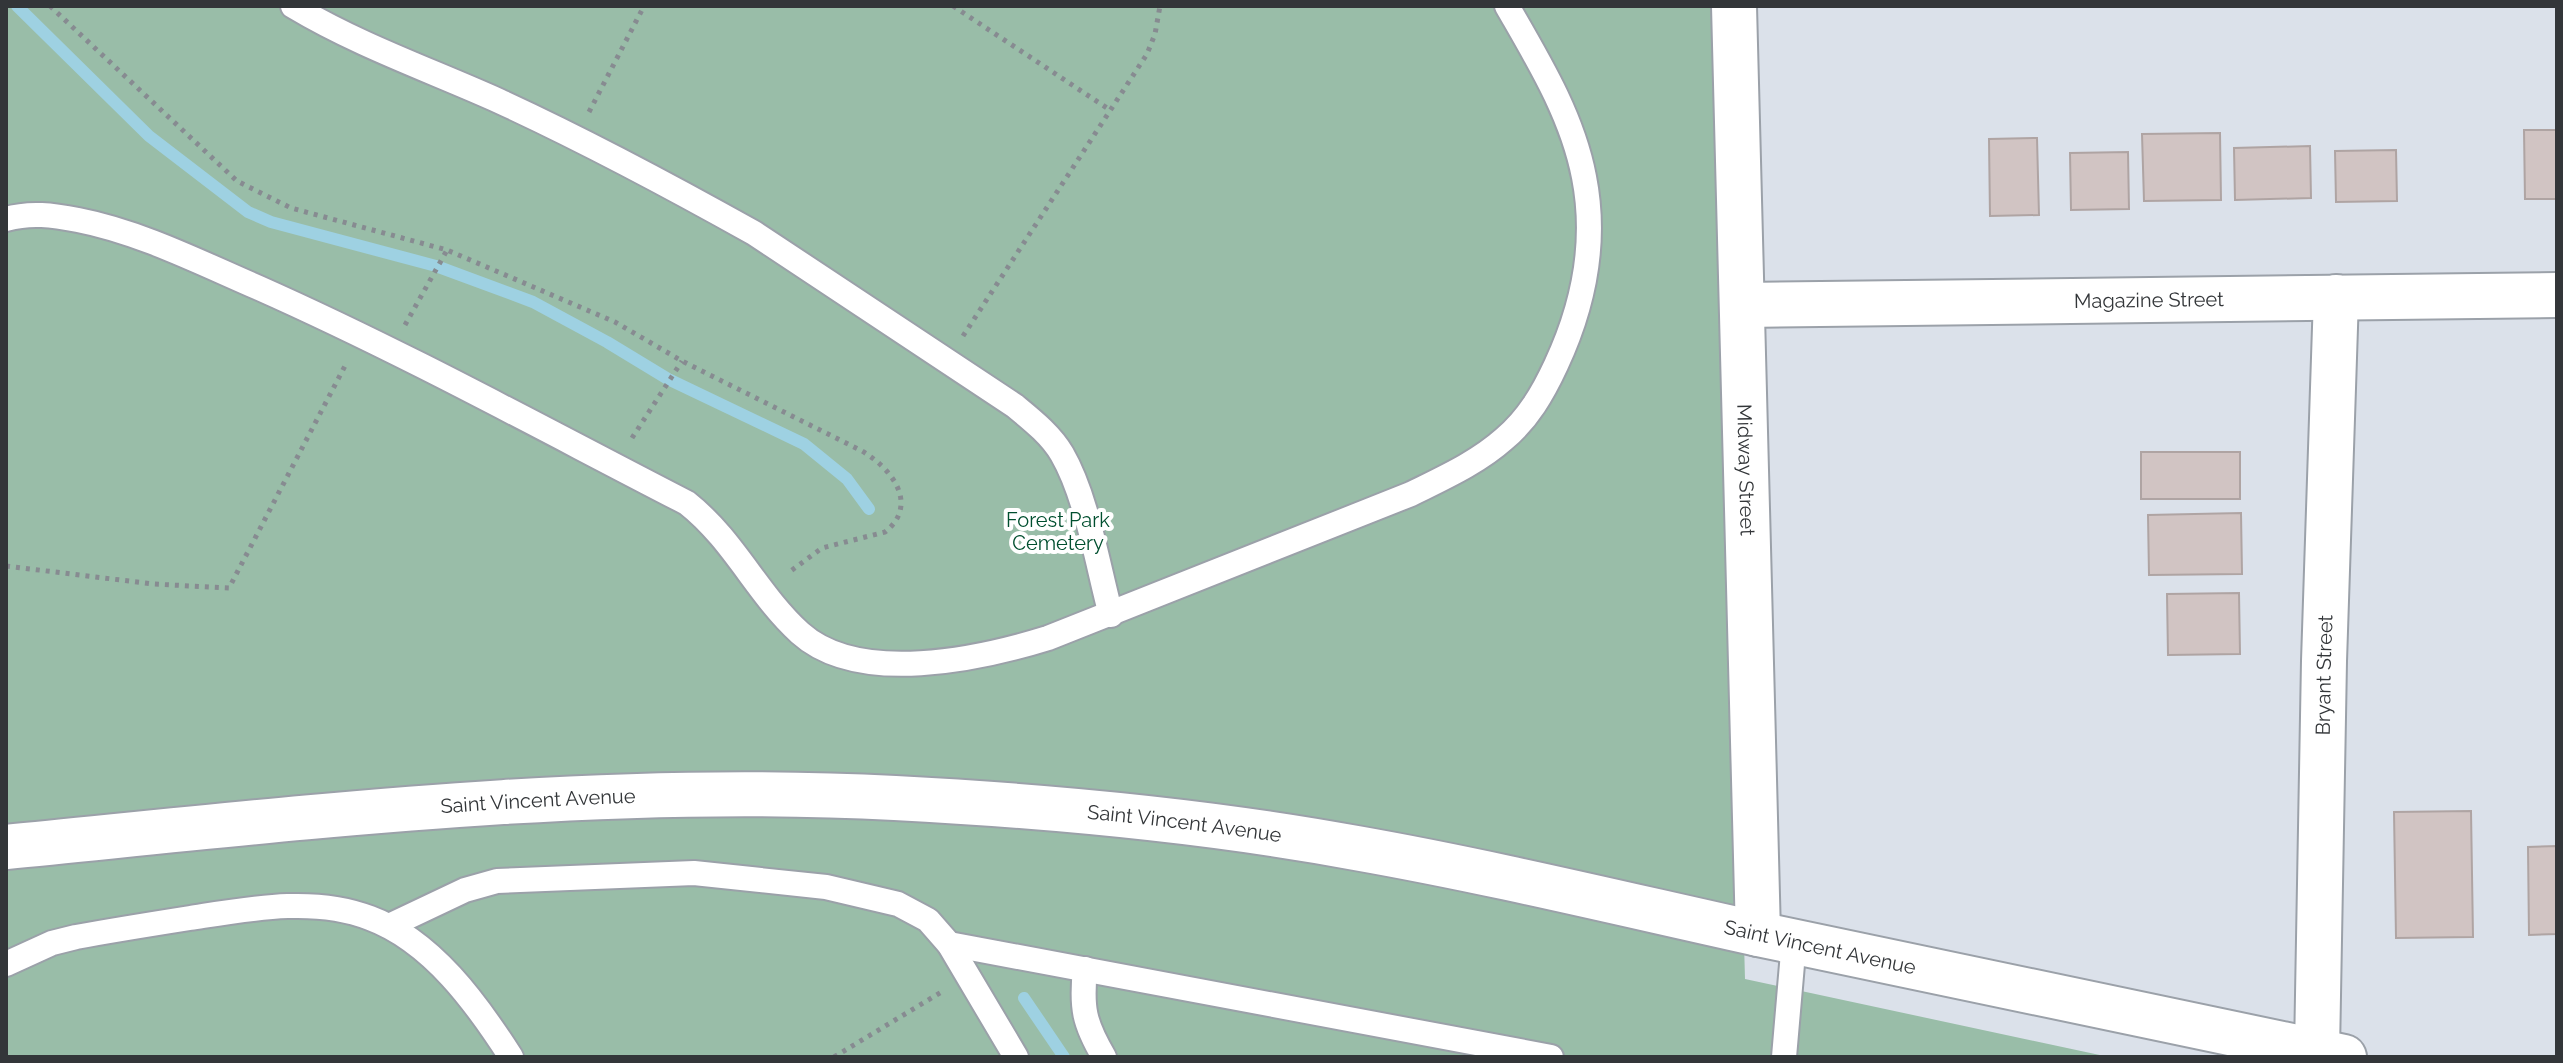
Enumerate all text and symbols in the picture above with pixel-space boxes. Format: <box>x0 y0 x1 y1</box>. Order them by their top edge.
street label: Magazine Street <box>2074 287 2224 313</box>
street label: Midway Street <box>1732 404 1760 536</box>
park label: Forest Park Cemetery <box>1006 508 1110 555</box>
street label: Bryant Street <box>2311 614 2338 736</box>
street label: Saint Vincent Avenue <box>440 784 636 818</box>
street label: Saint Vincent Avenue <box>1086 800 1283 847</box>
street label: Saint Vincent Avenue <box>1722 915 1918 979</box>

